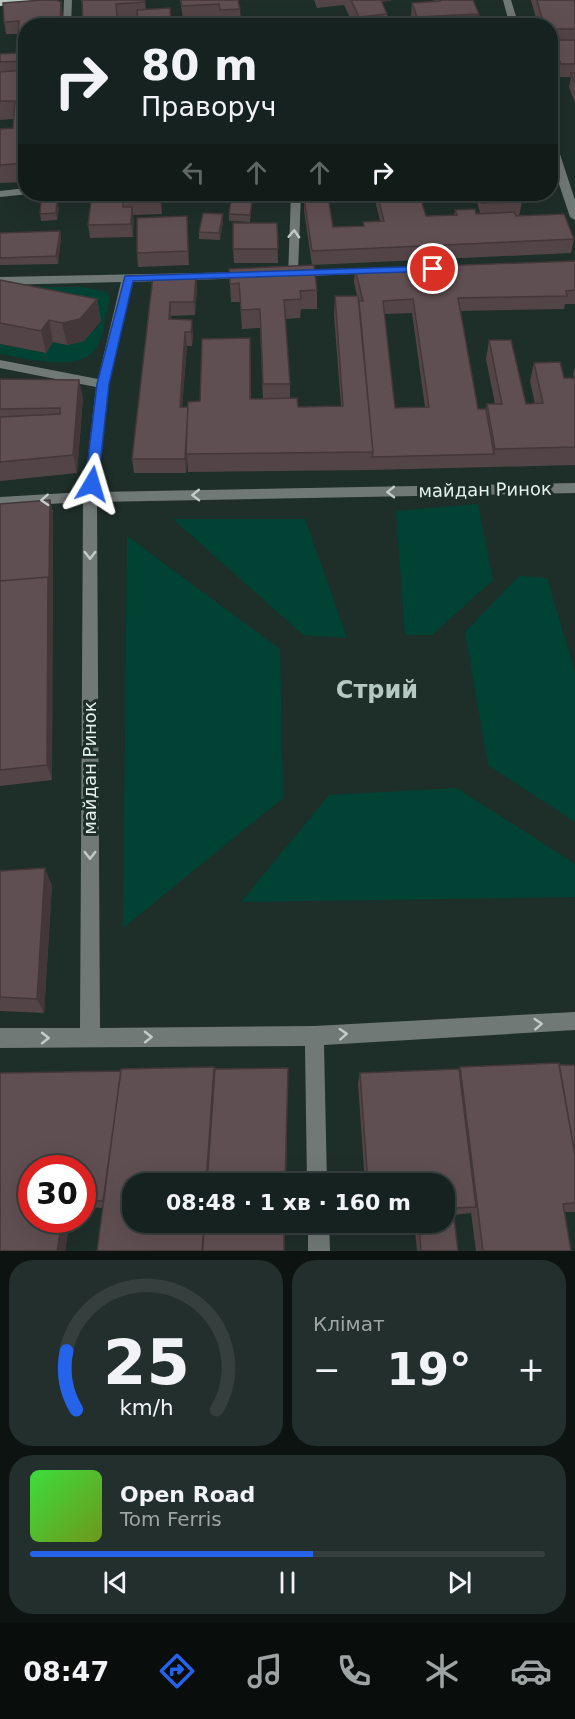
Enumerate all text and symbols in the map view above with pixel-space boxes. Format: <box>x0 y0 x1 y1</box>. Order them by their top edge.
text: 80 m <box>141 41 258 90</box>
icon: right <box>42 42 120 120</box>
text: Праворуч <box>141 91 277 122</box>
icon: left <box>177 156 210 189</box>
icon: ahead <box>240 156 273 189</box>
icon: ahead <box>303 156 336 189</box>
icon: right <box>366 156 399 189</box>
one-way arrow <box>287 230 300 239</box>
pin <box>407 243 458 294</box>
icon: arrive <box>416 252 449 285</box>
position arrow <box>60 452 124 516</box>
street label: майдан Ринок <box>418 478 552 501</box>
one-way arrow <box>386 486 395 498</box>
one-way arrow <box>191 489 200 501</box>
one-way arrow <box>40 493 49 506</box>
one-way arrow <box>84 551 96 560</box>
district label: Стрий <box>336 676 418 704</box>
street label: майдан Ринок <box>79 701 100 835</box>
one-way arrow <box>84 851 96 860</box>
one-way arrow <box>533 1017 542 1030</box>
one-way arrow <box>339 1028 348 1041</box>
one-way arrow <box>144 1031 153 1043</box>
one-way arrow <box>40 1032 49 1044</box>
speed limit sign: 30 <box>18 1155 96 1233</box>
text: 08:48 · 1 хв · 160 m <box>166 1190 411 1215</box>
text: Клімат <box>313 1312 385 1336</box>
text: 25 <box>103 1326 189 1399</box>
text: 19° <box>386 1343 472 1396</box>
text: − <box>313 1350 341 1389</box>
text: + <box>517 1350 545 1389</box>
text: km/h <box>119 1395 173 1420</box>
text: Open Road <box>120 1482 255 1507</box>
text: Tom Ferris <box>120 1507 222 1531</box>
icon: previous <box>99 1566 132 1599</box>
icon: pause <box>271 1566 304 1599</box>
icon: next <box>443 1566 476 1599</box>
icon: directions <box>156 1650 198 1692</box>
icon: music <box>244 1650 286 1692</box>
icon: phone <box>333 1650 375 1692</box>
icon: climate <box>421 1650 463 1692</box>
icon: car <box>510 1650 552 1692</box>
text: 08:47 <box>23 1656 109 1687</box>

